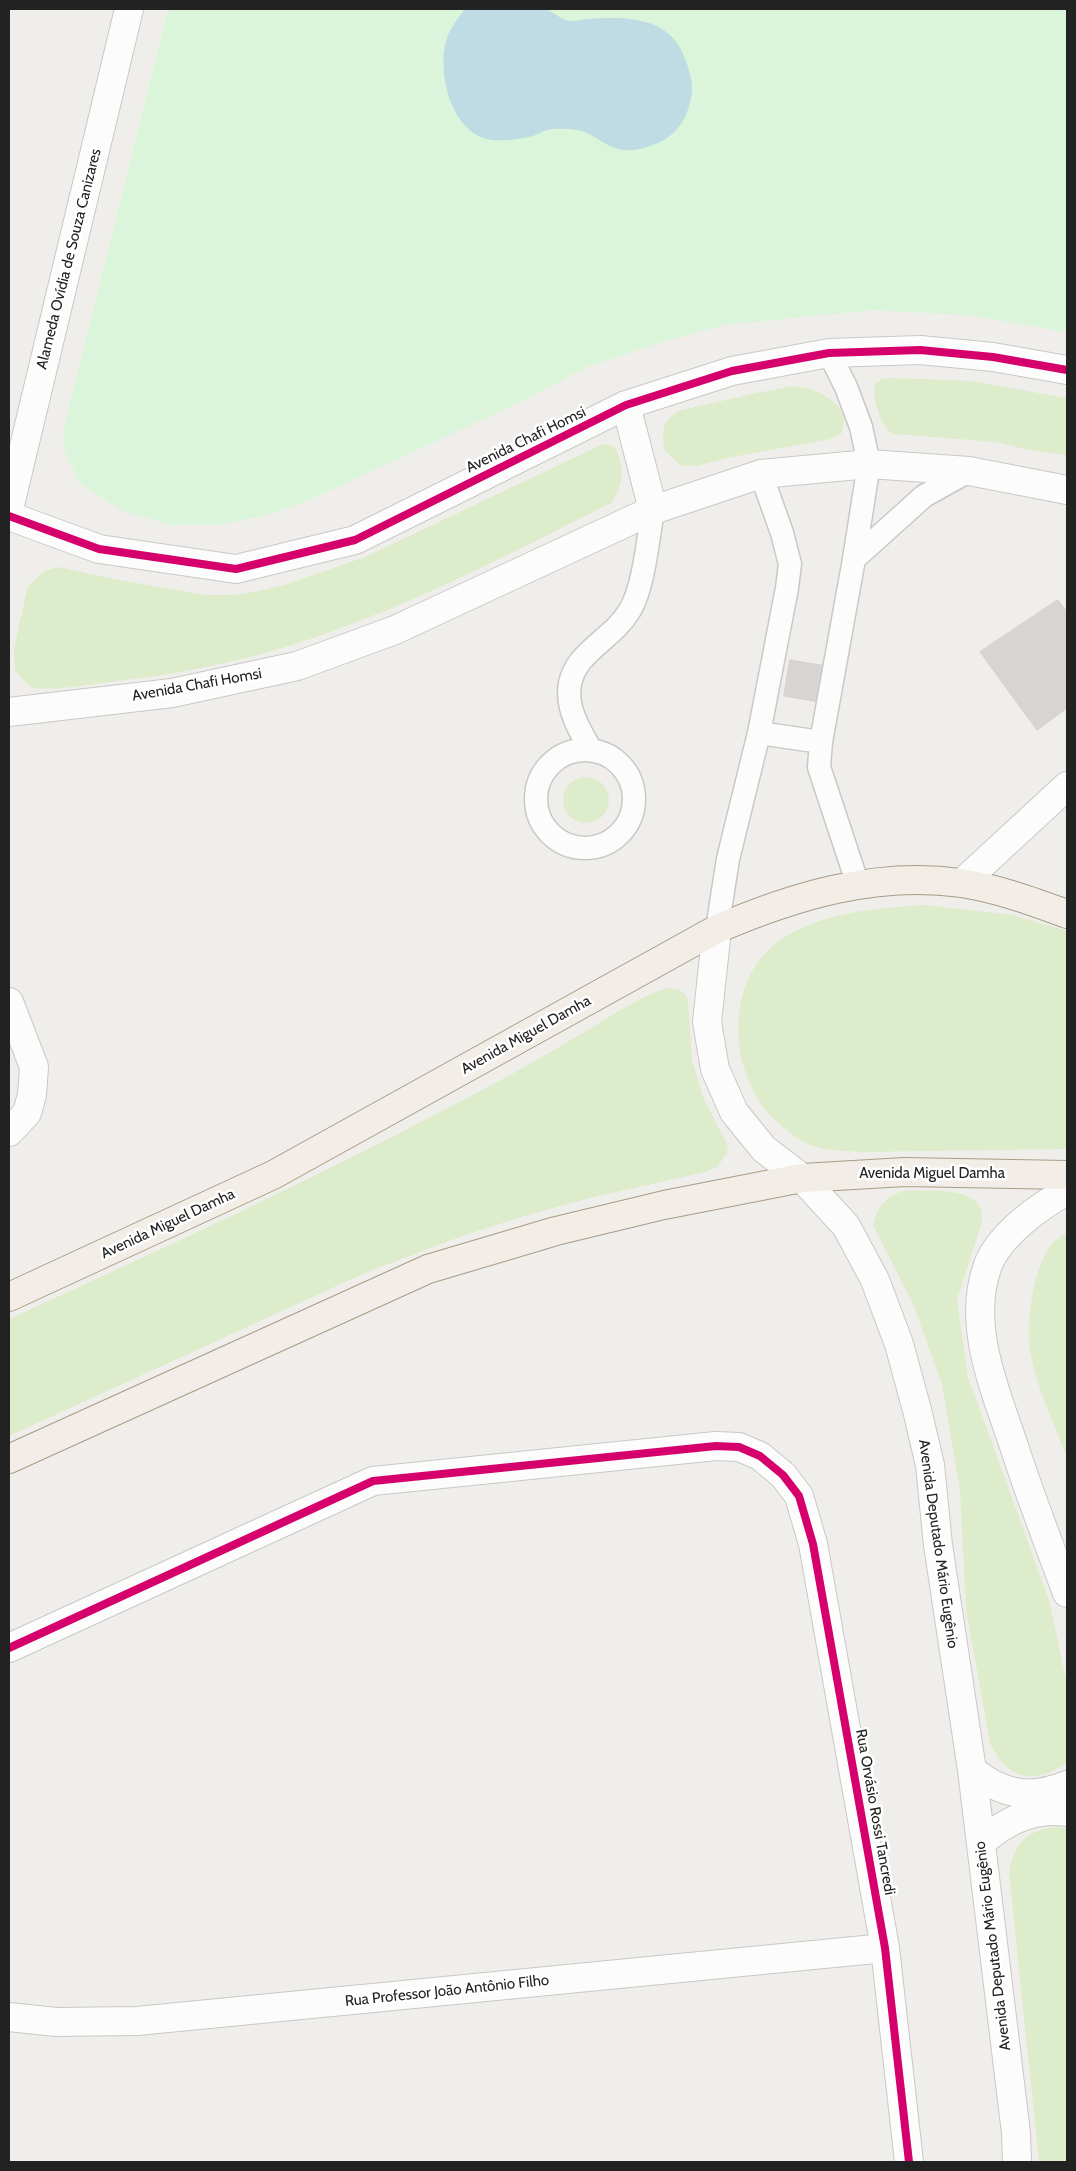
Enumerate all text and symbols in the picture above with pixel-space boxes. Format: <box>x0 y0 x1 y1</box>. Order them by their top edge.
street label: Alameda Ovídia de Souza Canizares <box>33 147 105 371</box>
street label: Avenida Chafi Homsi <box>463 403 589 477</box>
street label: Avenida Chafi Homsi <box>131 665 263 705</box>
street label: Avenida Miguel Damha <box>458 992 594 1078</box>
street label: Avenida Miguel Damha <box>859 1165 1005 1183</box>
street label: Avenida Miguel Damha <box>98 1185 238 1263</box>
street label: Avenida Deputado Mário Eugênio <box>914 1438 962 1650</box>
street label: Rua Orvásio Rossi Tancredi <box>852 1728 898 1896</box>
street label: Avenida Deputado Mário Eugênio <box>971 1840 1015 2052</box>
street label: Rua Professor João Antônio Filho <box>344 1971 550 2011</box>

